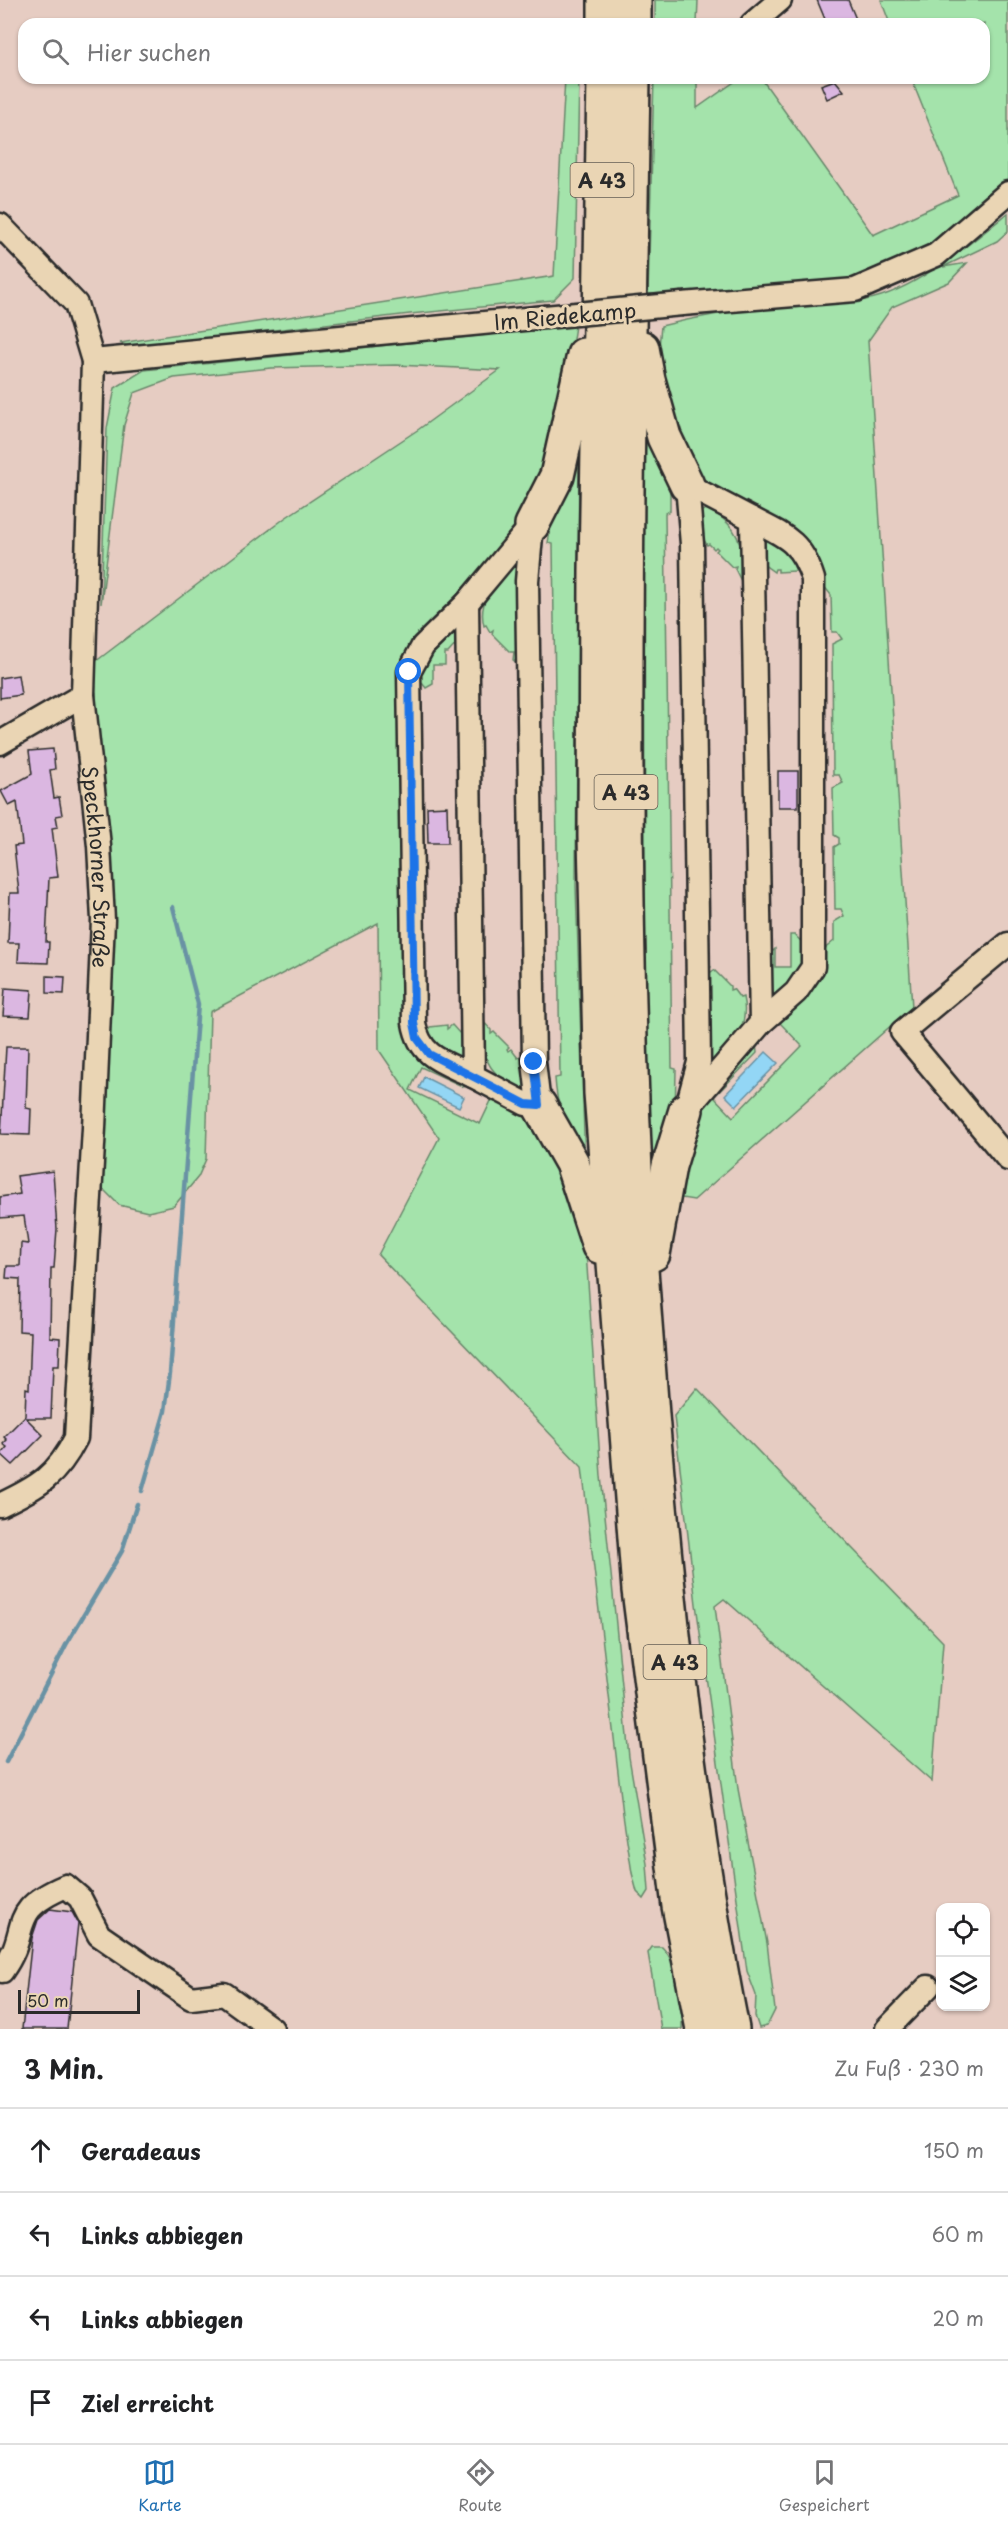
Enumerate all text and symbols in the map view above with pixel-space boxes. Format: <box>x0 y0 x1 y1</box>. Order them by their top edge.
search box <box>18 18 990 84</box>
icon: search <box>39 35 72 68</box>
text: Hier suchen <box>87 35 211 68</box>
road number: A 43 <box>570 163 634 197</box>
street label: Im Riedekamp <box>493 293 637 337</box>
route start <box>395 658 421 684</box>
street label: Speckhorner Straße <box>75 764 119 969</box>
road number: A 43 <box>594 775 658 809</box>
route end <box>520 1048 546 1074</box>
road number: A 43 <box>644 1645 706 1679</box>
map controls <box>936 1903 990 2011</box>
button: locate <box>936 1903 990 1957</box>
button: layers <box>936 1957 990 2011</box>
scale bar <box>18 1987 140 2014</box>
text: 50 m <box>27 1988 68 2012</box>
text: 3 Min. <box>24 2049 104 2088</box>
text: Zu Fuß · 230 m <box>834 2053 984 2083</box>
icon: ahead <box>24 2134 57 2167</box>
text: Geradeaus <box>81 2134 201 2167</box>
text: 150 m <box>924 2135 984 2165</box>
icon: left <box>24 2218 57 2251</box>
text: Links abbiegen <box>81 2218 243 2251</box>
text: 60 m <box>932 2219 984 2249</box>
icon: left <box>24 2302 57 2335</box>
text: Links abbiegen <box>81 2302 243 2335</box>
text: 20 m <box>932 2303 984 2333</box>
icon: arrive <box>24 2386 57 2419</box>
text: Ziel erreicht <box>81 2386 214 2419</box>
tab: Karte <box>138 2456 182 2516</box>
tab: Route <box>458 2456 502 2516</box>
tab: Gespeichert <box>779 2456 870 2516</box>

